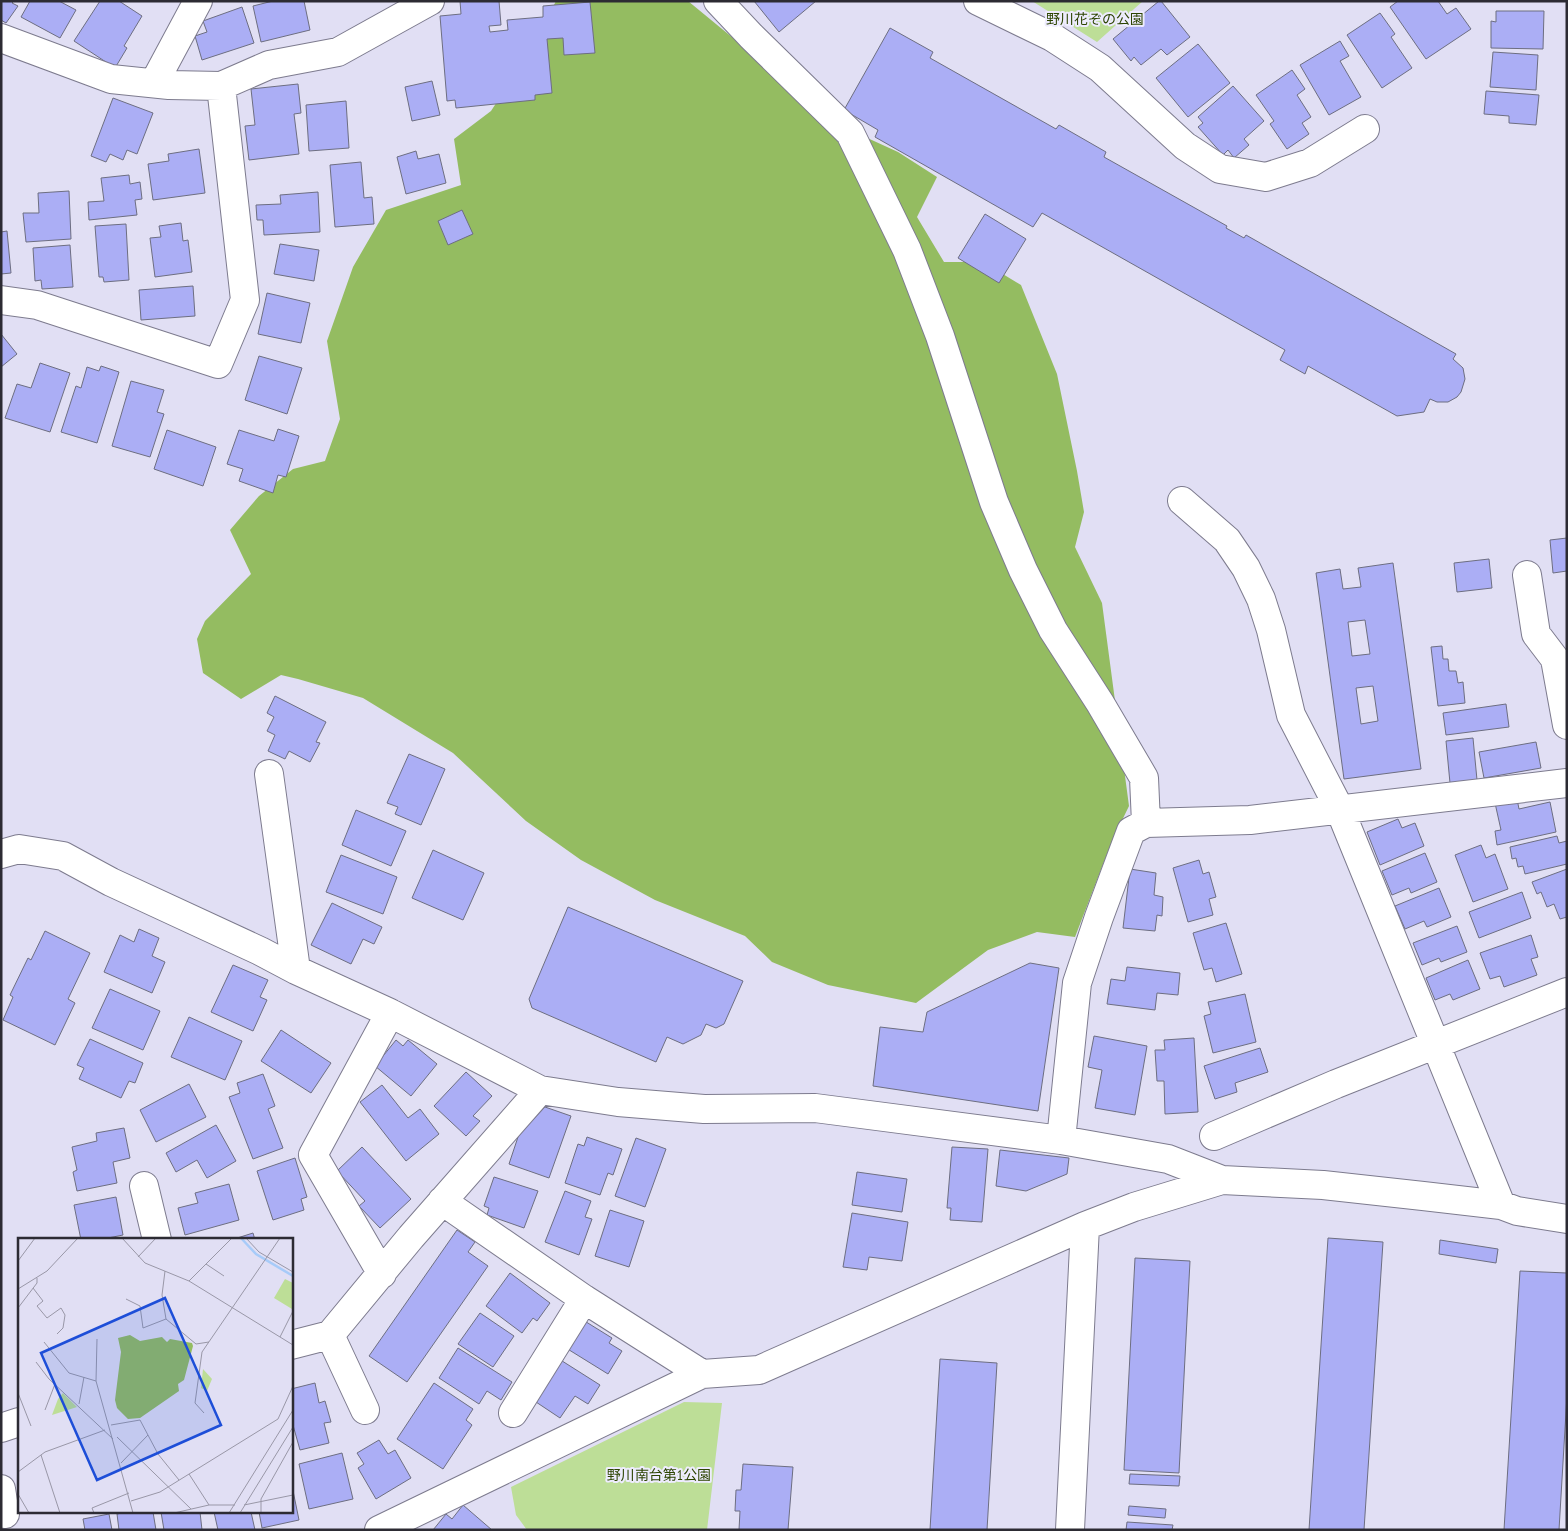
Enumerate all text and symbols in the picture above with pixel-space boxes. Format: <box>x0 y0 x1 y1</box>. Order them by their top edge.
park label: 野川花ぞの公園 <box>1046 10 1144 28</box>
inset map <box>18 1238 292 1514</box>
park label: 野川南台第1公園 <box>607 1466 711 1484</box>

